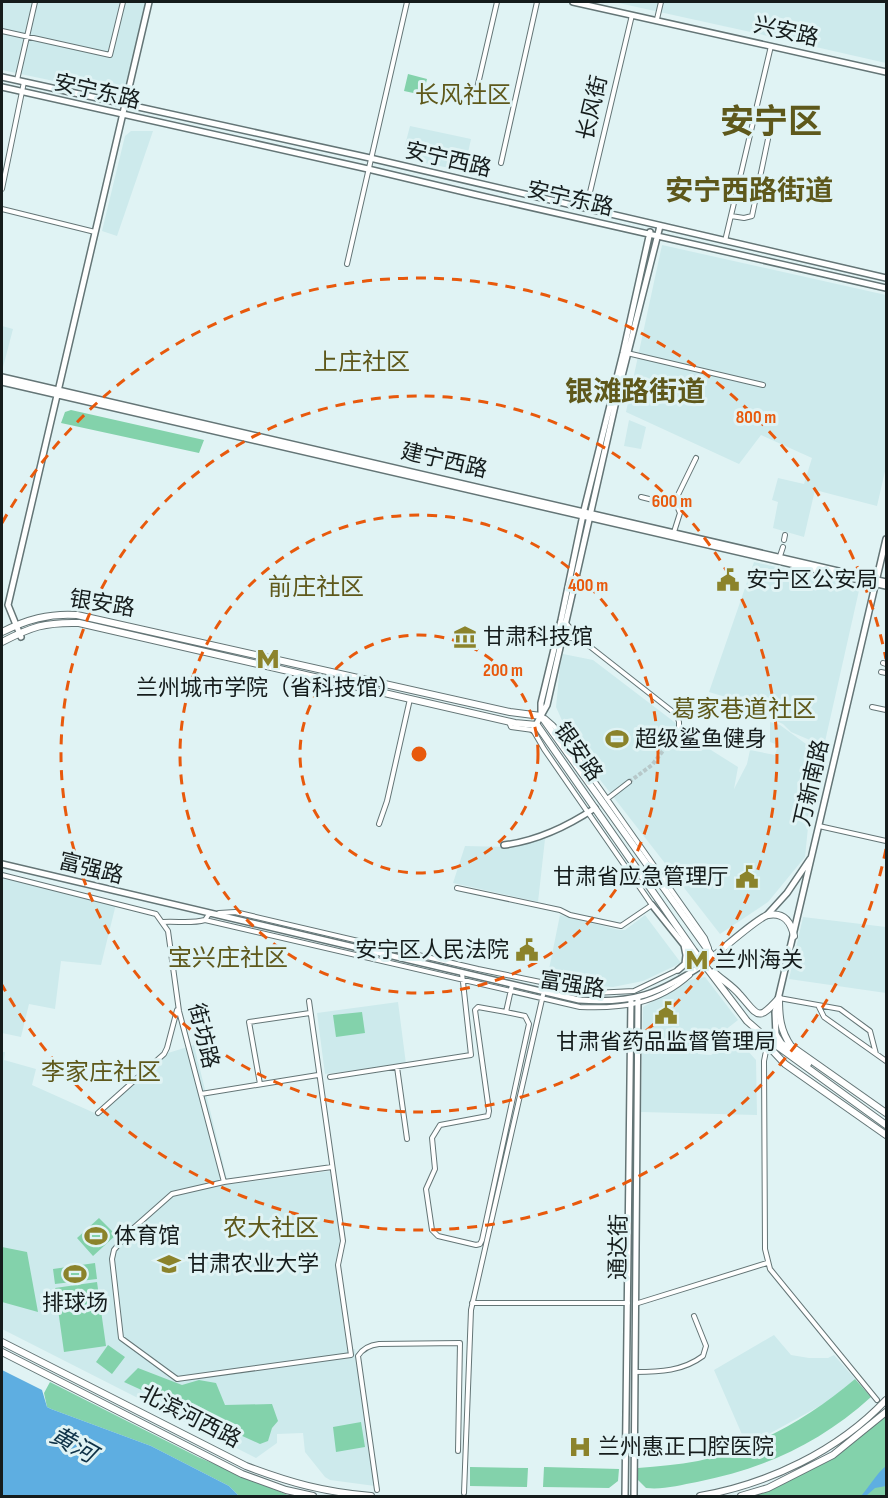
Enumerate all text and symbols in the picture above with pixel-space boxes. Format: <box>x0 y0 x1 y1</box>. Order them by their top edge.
street label: 兴安路 <box>751 11 821 53</box>
street label: 安宁东路 <box>51 69 143 115</box>
street label: 长风街 <box>572 73 614 143</box>
district label: 长风社区 <box>415 81 511 110</box>
district label: 安宁区 <box>720 102 822 143</box>
street label: 安宁西路 <box>402 137 494 183</box>
district label: 安宁西路街道 <box>665 175 833 208</box>
street label: 安宁东路 <box>524 176 616 222</box>
district label: 上庄社区 <box>314 348 410 377</box>
district label: 银滩路街道 <box>565 376 705 409</box>
text: 800 m <box>736 407 776 428</box>
street label: 建宁西路 <box>398 438 490 484</box>
text: 600 m <box>652 491 692 512</box>
public building icon: 安宁区公安局 <box>715 567 741 593</box>
place label: 安宁区公安局 <box>746 567 878 594</box>
district label: 前庄社区 <box>268 573 364 602</box>
text: 400 m <box>568 575 608 596</box>
street label: 银安路 <box>67 586 137 622</box>
museum icon: 甘肃科技馆 <box>452 624 478 650</box>
place label: 甘肃科技馆 <box>483 624 593 651</box>
metro station icon: 兰州城市学院（省科技馆） <box>255 646 281 672</box>
text: 200 m <box>483 660 523 681</box>
place label: 兰州城市学院（省科技馆） <box>136 675 400 702</box>
district label: 葛家巷道社区 <box>672 695 816 724</box>
street label: 银安路 <box>548 717 608 787</box>
sports icon: 超级鲨鱼健身 <box>604 726 630 752</box>
place label: 超级鲨鱼健身 <box>635 726 767 753</box>
street label: 万新南路 <box>789 737 835 829</box>
centre of rings <box>409 744 429 764</box>
street label: 富强路 <box>56 848 126 890</box>
place label: 甘肃省应急管理厅 <box>553 864 729 891</box>
public building icon: 甘肃省应急管理厅 <box>734 864 760 890</box>
place label: 安宁区人民法院 <box>355 937 509 964</box>
public building icon: 安宁区人民法院 <box>514 937 540 963</box>
district label: 宝兴庄社区 <box>168 944 288 973</box>
metro station icon: 兰州海关 <box>684 947 710 973</box>
place label: 兰州海关 <box>715 947 803 974</box>
street label: 富强路 <box>537 967 607 1003</box>
public building icon: 甘肃省药品监督管理局 <box>653 1000 679 1026</box>
street label: 街坊路 <box>182 1001 224 1071</box>
place label: 甘肃省药品监督管理局 <box>556 1029 776 1056</box>
district label: 李家庄社区 <box>41 1058 161 1087</box>
district label: 农大社区 <box>223 1214 319 1243</box>
street label: 通达街 <box>605 1214 633 1280</box>
sports icon: 体育馆 <box>83 1223 109 1249</box>
place label: 体育馆 <box>114 1223 180 1250</box>
school or university icon: 甘肃农业大学 <box>156 1251 182 1277</box>
place label: 甘肃农业大学 <box>187 1251 319 1278</box>
sports icon: 排球场 <box>62 1261 88 1287</box>
place label: 排球场 <box>42 1290 108 1317</box>
street label: 北滨河西路 <box>135 1380 245 1454</box>
water label: 黄河 <box>45 1421 105 1471</box>
hospital icon: 兰州惠正口腔医院 <box>567 1434 593 1460</box>
place label: 兰州惠正口腔医院 <box>598 1434 774 1461</box>

